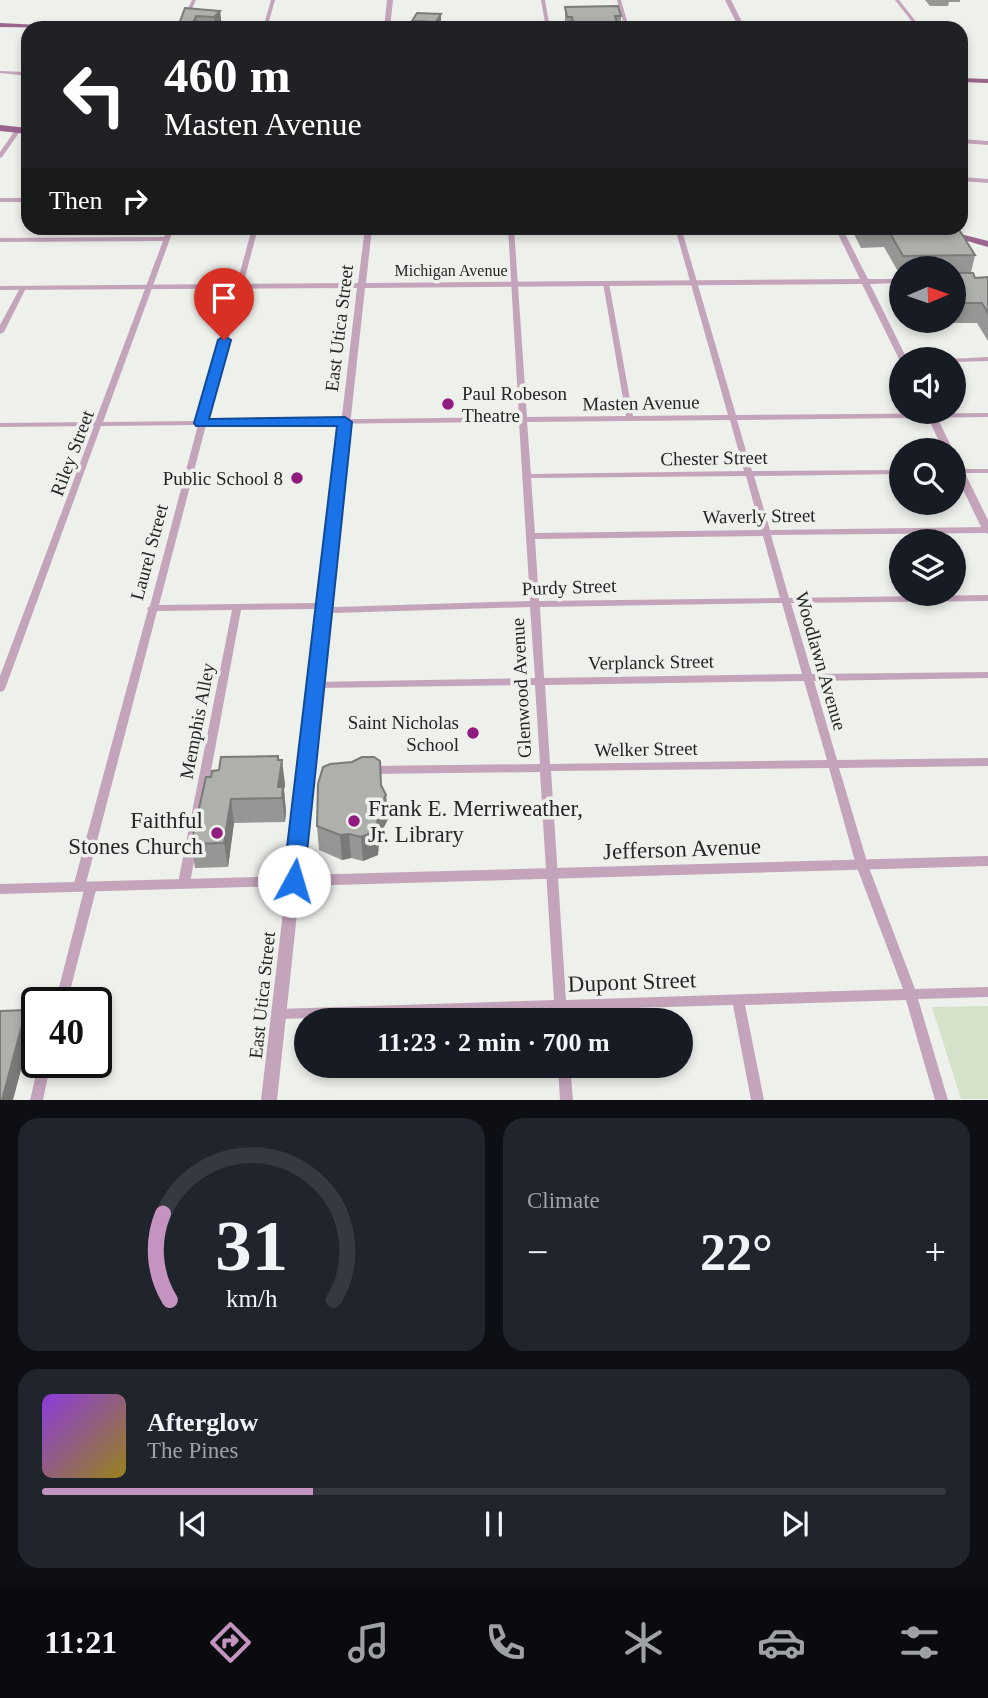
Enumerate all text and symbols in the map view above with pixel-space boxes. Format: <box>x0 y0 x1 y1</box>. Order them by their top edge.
text: 460 m <box>164 48 291 103</box>
icon: left <box>49 49 140 140</box>
text: Masten Avenue <box>164 106 362 142</box>
icon: right <box>116 182 154 220</box>
text: Then <box>49 186 102 215</box>
north arrow <box>889 256 966 332</box>
map controls <box>889 256 966 606</box>
street label: Michigan Avenue <box>394 262 508 280</box>
street label: East Utica Street <box>321 263 357 393</box>
pin <box>194 268 254 340</box>
icon: arrive <box>205 279 243 317</box>
button: sound <box>889 347 966 424</box>
place label: Paul Robeson Theatre <box>462 383 568 426</box>
street label: Masten Avenue <box>582 391 700 415</box>
marker: Paul Robeson Theatre <box>440 396 456 412</box>
street label: Riley Street <box>46 406 98 499</box>
button: search <box>889 438 966 515</box>
street label: Chester Street <box>660 447 768 469</box>
place label: Public School 8 <box>163 468 283 489</box>
marker: Public School 8 <box>289 470 305 486</box>
street label: Laurel Street <box>126 501 172 602</box>
street label: Waverly Street <box>702 505 816 527</box>
button: layers <box>889 529 966 606</box>
street label: Purdy Street <box>521 575 617 599</box>
street label: Woodlawn Avenue <box>791 589 851 733</box>
street label: Glenwood Avenue <box>507 617 535 759</box>
street label: Verplanck Street <box>588 650 715 674</box>
street label: Memphis Alley <box>175 661 219 781</box>
place label: Saint Nicholas School <box>348 712 459 755</box>
marker: Saint Nicholas School <box>465 725 481 741</box>
street label: Welker Street <box>594 738 699 760</box>
place label: Frank E. Merriweather, Jr. Library <box>368 796 583 847</box>
place label: Faithful Stones Church <box>68 808 203 859</box>
marker: Frank E. Merriweather, Jr. Library <box>346 813 362 829</box>
marker: Faithful Stones Church <box>209 825 225 841</box>
street label: Jefferson Avenue <box>603 834 761 864</box>
position arrow <box>257 844 331 918</box>
street label: East Utica Street <box>245 930 279 1060</box>
street label: Dupont Street <box>567 967 697 997</box>
speed limit sign: 40 <box>21 987 112 1078</box>
text: 11:23 · 2 min · 700 m <box>377 1028 610 1057</box>
text: Climate <box>527 1188 600 1213</box>
text: 31 <box>215 1206 288 1287</box>
text: 22° <box>700 1224 773 1281</box>
text: − <box>527 1231 548 1273</box>
text: + <box>925 1231 946 1273</box>
text: km/h <box>226 1285 278 1312</box>
text: Afterglow <box>147 1408 258 1437</box>
text: The Pines <box>147 1438 238 1463</box>
icon: previous <box>174 1505 212 1543</box>
icon: pause <box>475 1505 513 1543</box>
icon: next <box>776 1505 814 1543</box>
icon: directions <box>206 1618 255 1667</box>
icon: music <box>344 1618 393 1667</box>
icon: phone <box>481 1618 530 1667</box>
icon: climate <box>619 1618 668 1667</box>
icon: car <box>757 1618 806 1667</box>
icon: filters <box>895 1618 944 1667</box>
text: 11:21 <box>44 1624 117 1660</box>

